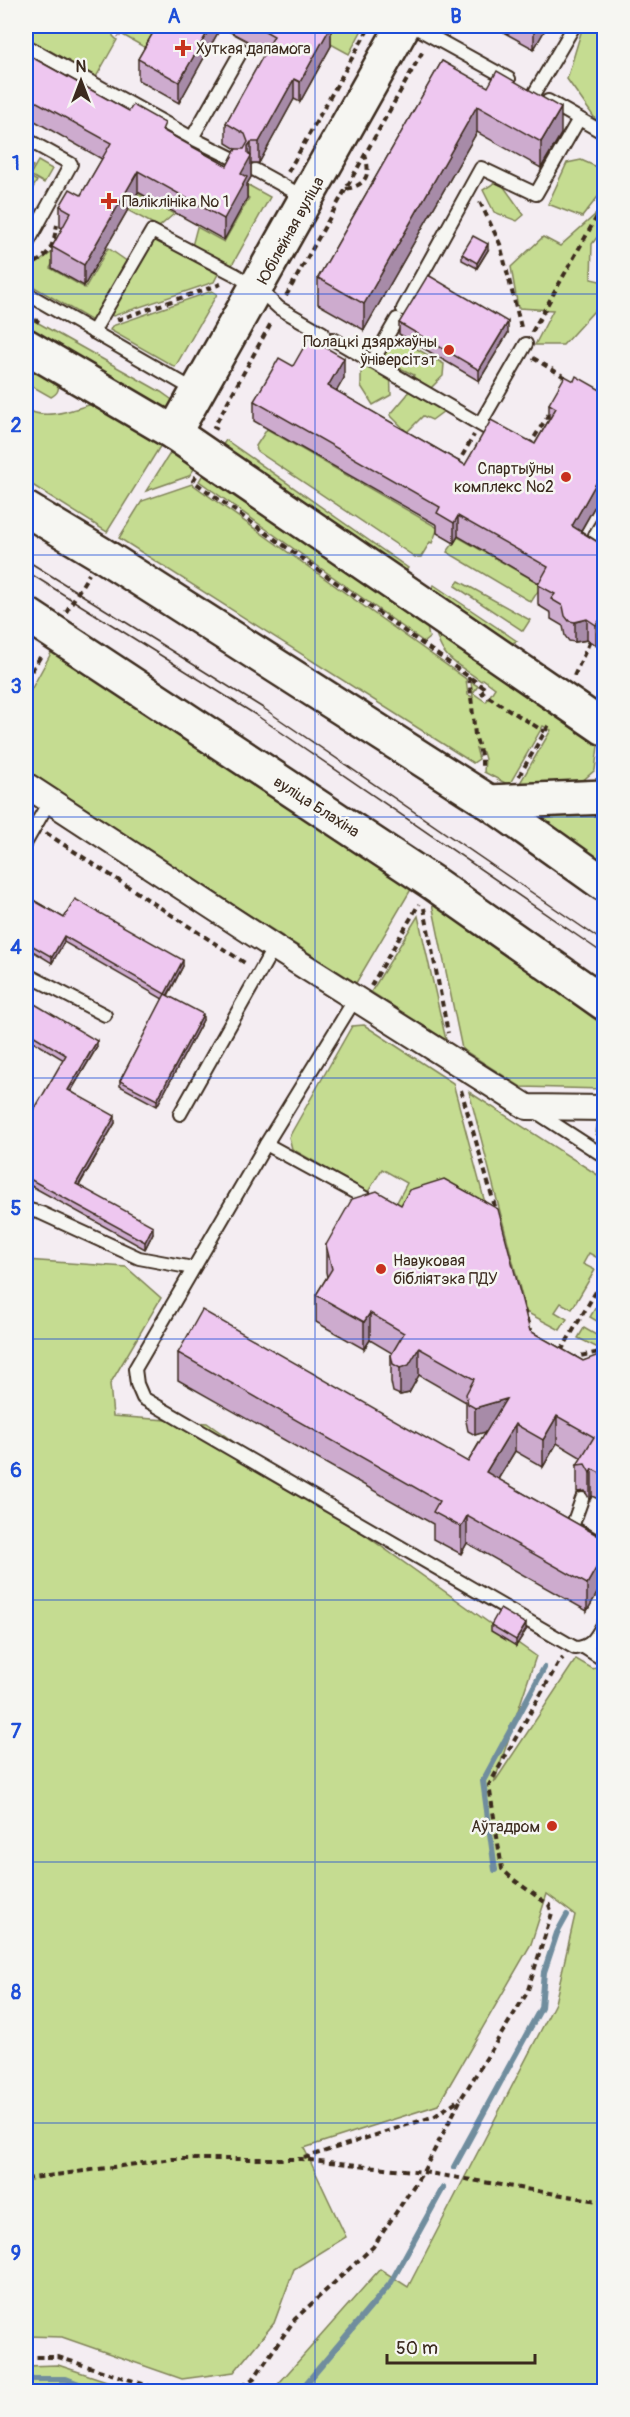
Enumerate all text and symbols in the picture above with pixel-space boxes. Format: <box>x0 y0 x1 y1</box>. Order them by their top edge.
text: A <box>168 4 181 29</box>
text: B <box>450 4 462 29</box>
marker: Хуткая дапамога <box>174 39 192 57</box>
place label: Хуткая дапамога <box>196 39 311 59</box>
north arrow <box>51 51 111 111</box>
text: N <box>76 57 87 77</box>
text: 1 <box>12 151 20 176</box>
street label: Юбілейная вуліца <box>253 173 329 288</box>
marker: Паліклініка № 1 <box>100 192 118 210</box>
place label: Паліклініка № 1 <box>122 192 229 212</box>
place label: Полацкі дзяржаўны ўніверсітэт <box>303 332 437 370</box>
marker: Полацкі дзяржаўны ўніверсітэт <box>442 343 456 357</box>
text: 2 <box>10 413 22 438</box>
place label: Спартыўны комплекс №2 <box>454 459 554 497</box>
marker: Спартыўны комплекс №2 <box>559 470 573 484</box>
text: 3 <box>10 674 22 699</box>
street label: вуліца Блахіна <box>270 772 363 842</box>
text: 4 <box>10 935 22 960</box>
text: 5 <box>11 1196 22 1221</box>
place label: Навуковая бібліятэка ПДУ <box>393 1251 498 1289</box>
marker: Навуковая бібліятэка ПДУ <box>374 1262 388 1276</box>
text: 6 <box>10 1458 22 1483</box>
text: 7 <box>11 1719 22 1744</box>
place label: Аўтадром <box>471 1817 540 1837</box>
marker: Аўтадром <box>545 1819 559 1833</box>
text: 8 <box>11 1980 21 2005</box>
text: 9 <box>11 2241 21 2266</box>
scale bar <box>387 2327 536 2365</box>
text: 50 m <box>396 2337 438 2360</box>

